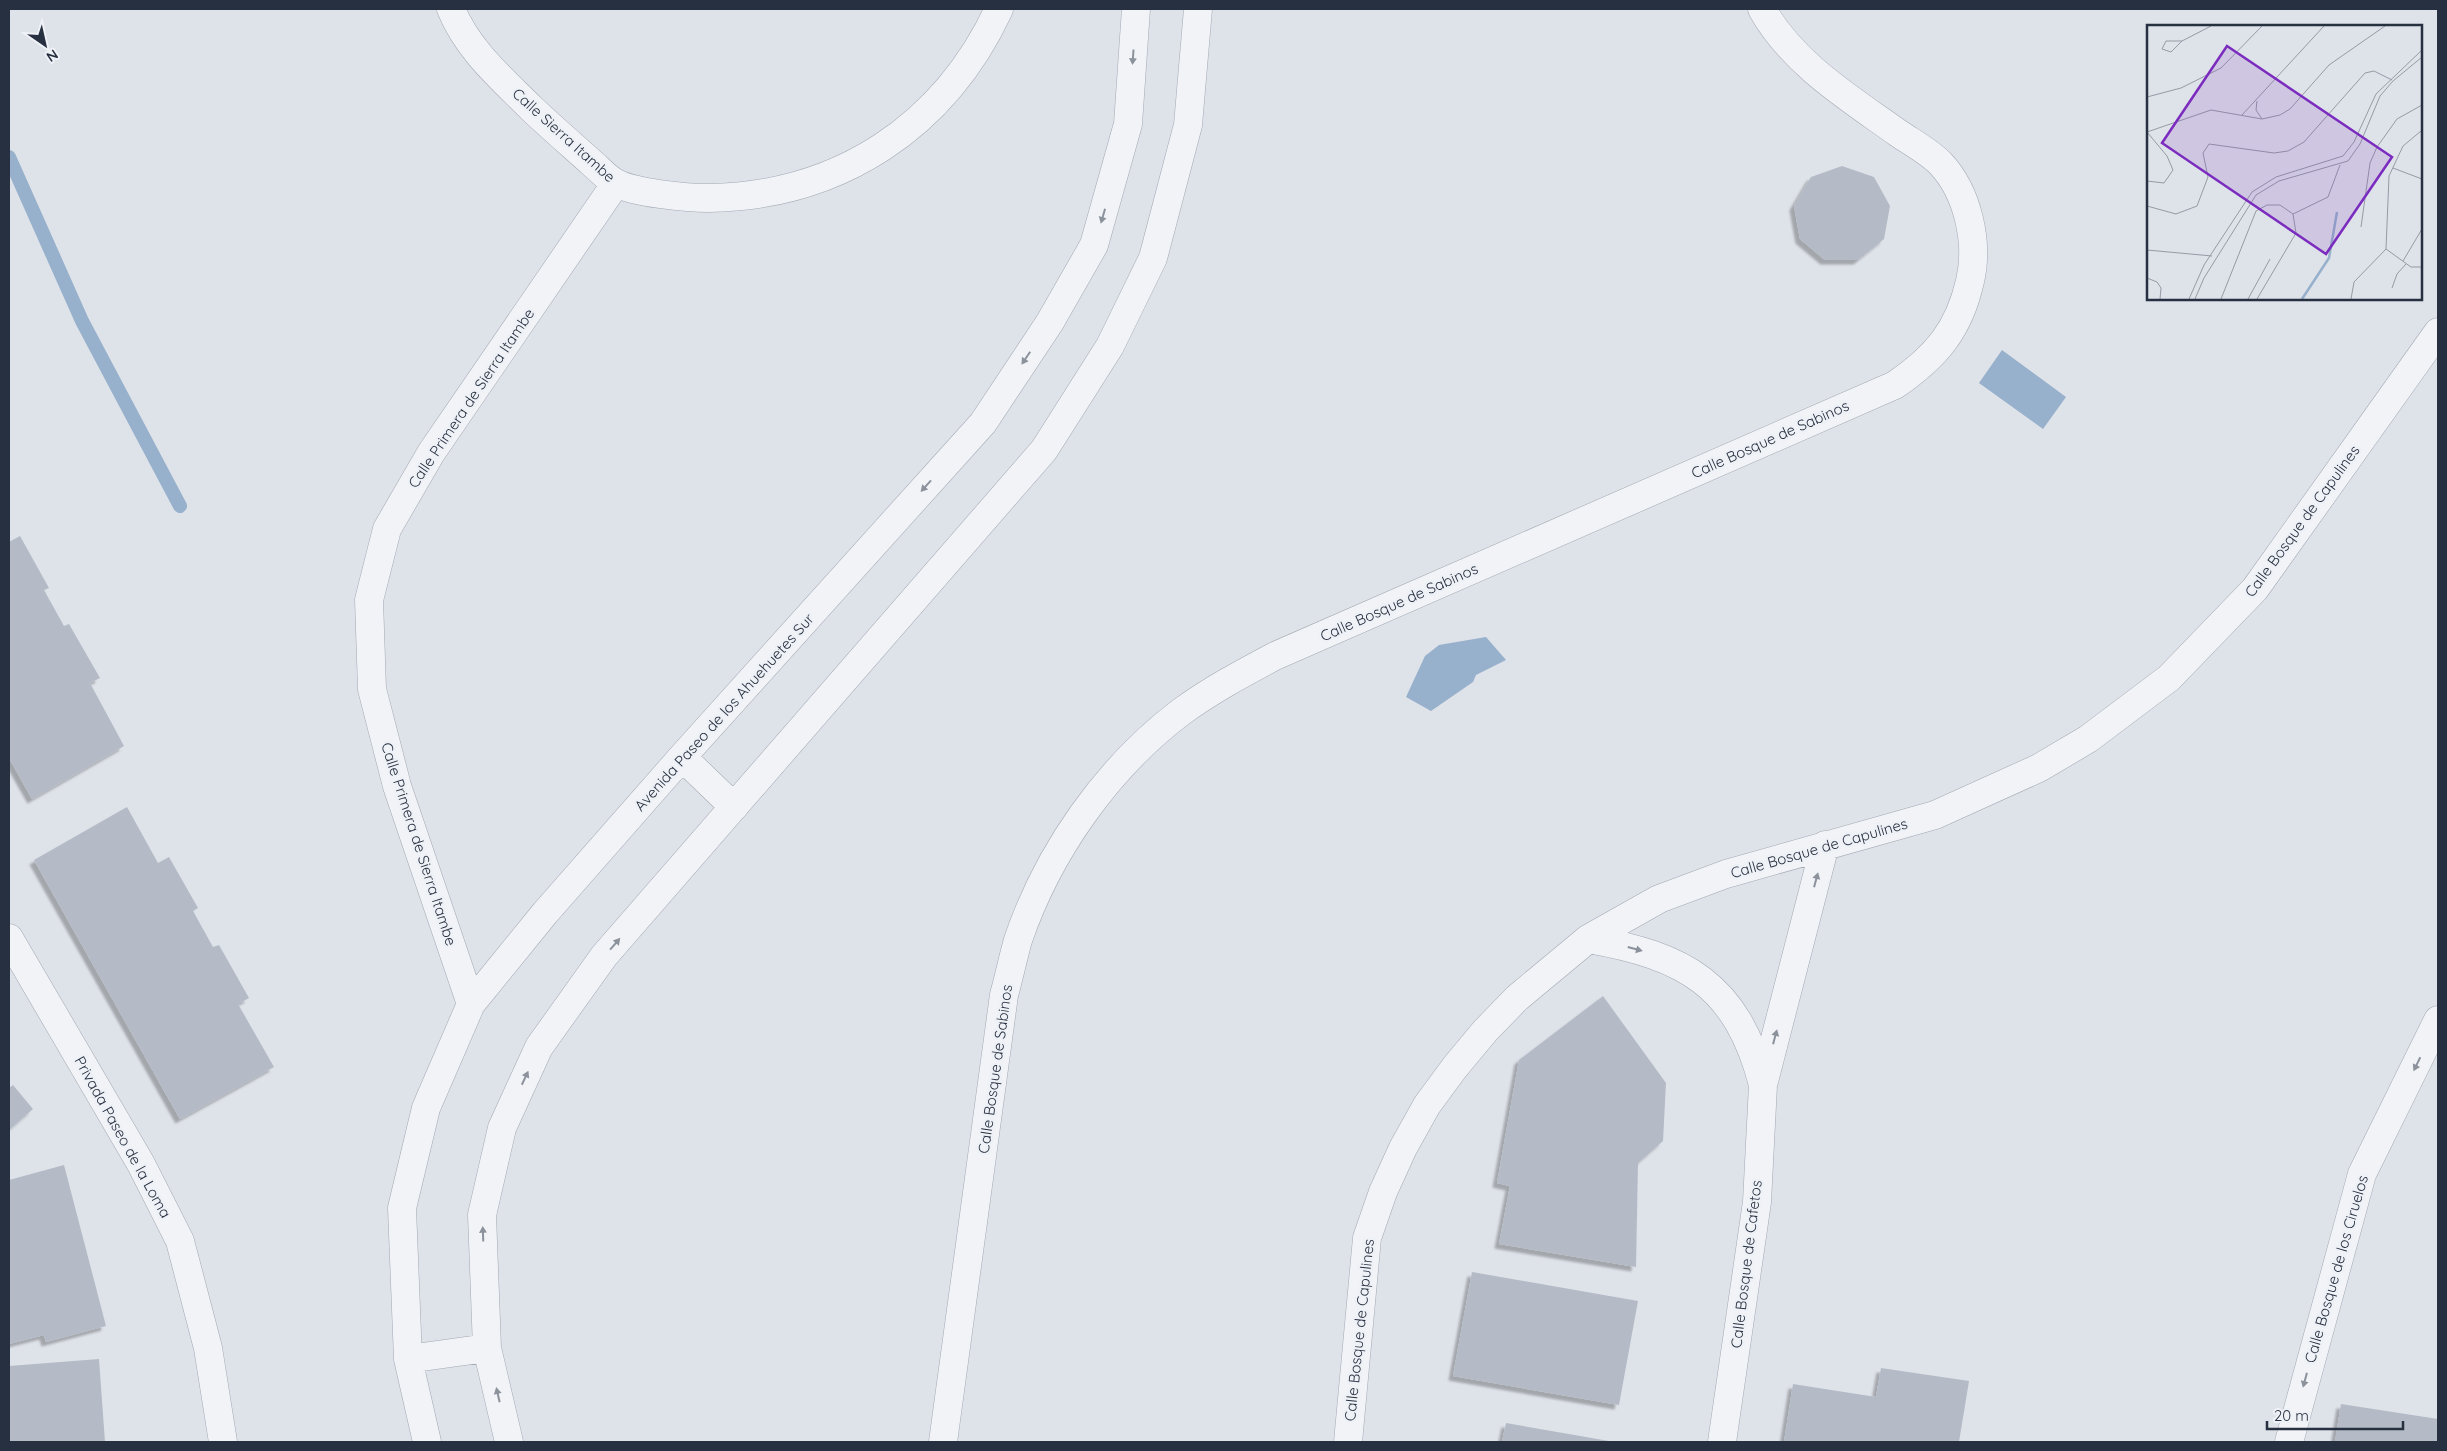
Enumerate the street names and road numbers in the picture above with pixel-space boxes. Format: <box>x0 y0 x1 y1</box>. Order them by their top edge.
street label: Calle Sierra Itambe <box>509 84 619 186</box>
street label: Calle Primera de Sierra Itambe <box>404 305 538 491</box>
street label: Calle Bosque de Sabinos <box>1688 396 1852 482</box>
street label: Calle Bosque de Capulines <box>2240 441 2364 601</box>
street label: Calle Bosque de Sabinos <box>1317 559 1481 645</box>
street label: Avenida Paseo de los Ahuehuetes Sur <box>630 609 818 815</box>
street label: Calle Primera de Sierra Itambe <box>377 740 461 948</box>
street label: Calle Bosque de Capulines <box>1728 814 1910 882</box>
street label: Calle Bosque de Sabinos <box>974 983 1016 1155</box>
street label: Privada Paseo de la Loma <box>71 1053 175 1221</box>
street label: Calle Bosque de los Ciruelos <box>2300 1173 2372 1365</box>
street label: Calle Bosque de Cafetos <box>1726 1179 1766 1349</box>
street label: Calle Bosque de Capulines <box>1340 1238 1378 1422</box>

